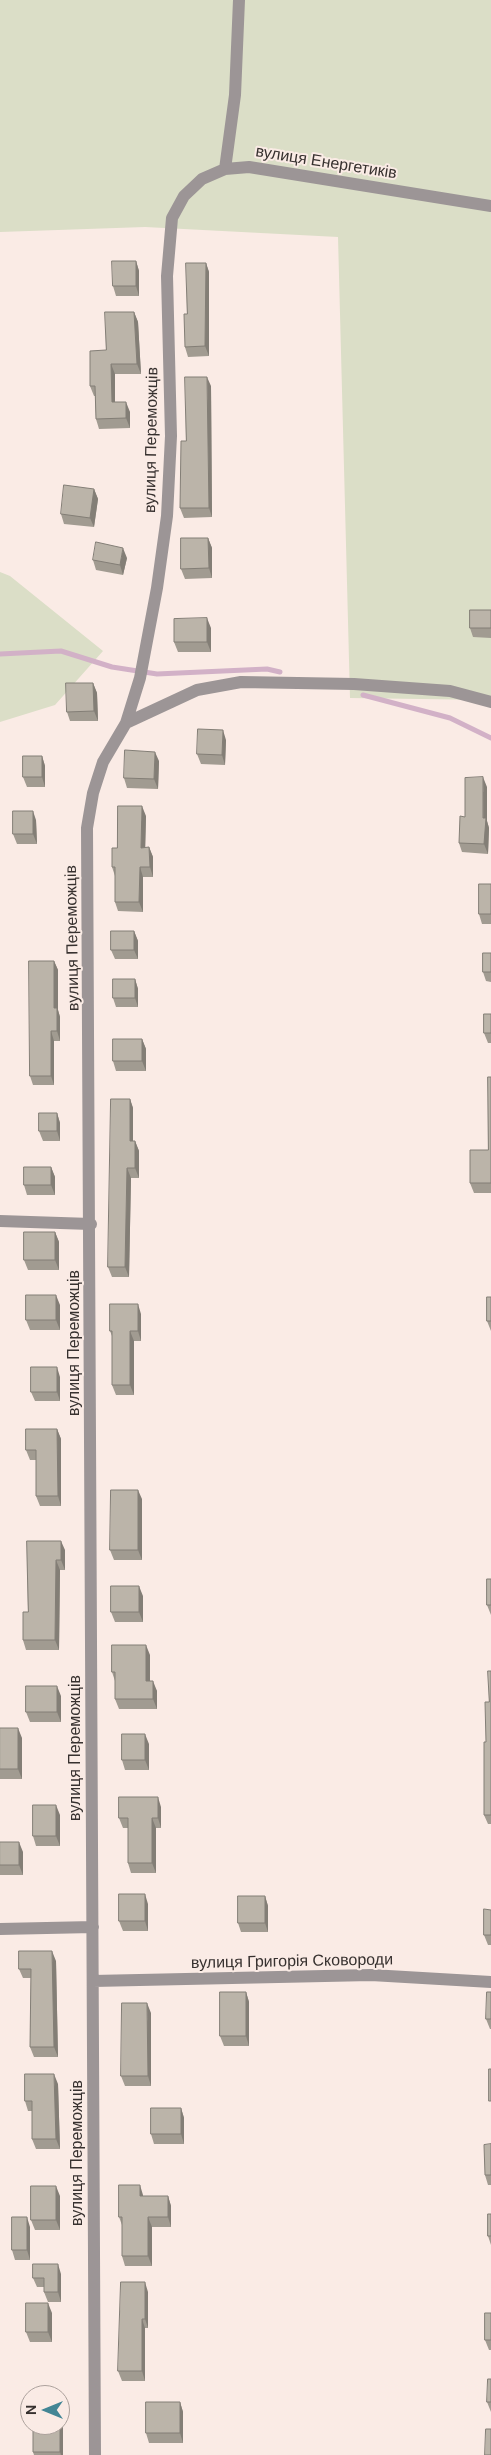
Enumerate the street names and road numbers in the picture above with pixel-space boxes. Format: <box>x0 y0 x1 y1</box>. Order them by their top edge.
street label: вулиця Енергетиків <box>254 142 398 184</box>
street label: вулиця Переможців <box>141 367 163 513</box>
street label: вулиця Переможців <box>62 865 84 1011</box>
street label: вулиця Переможців <box>65 1270 85 1416</box>
street label: вулиця Переможців <box>66 1675 86 1821</box>
street label: вулиця Григорія Сковороди <box>191 1951 393 1973</box>
street label: вулиця Переможців <box>68 2080 88 2226</box>

